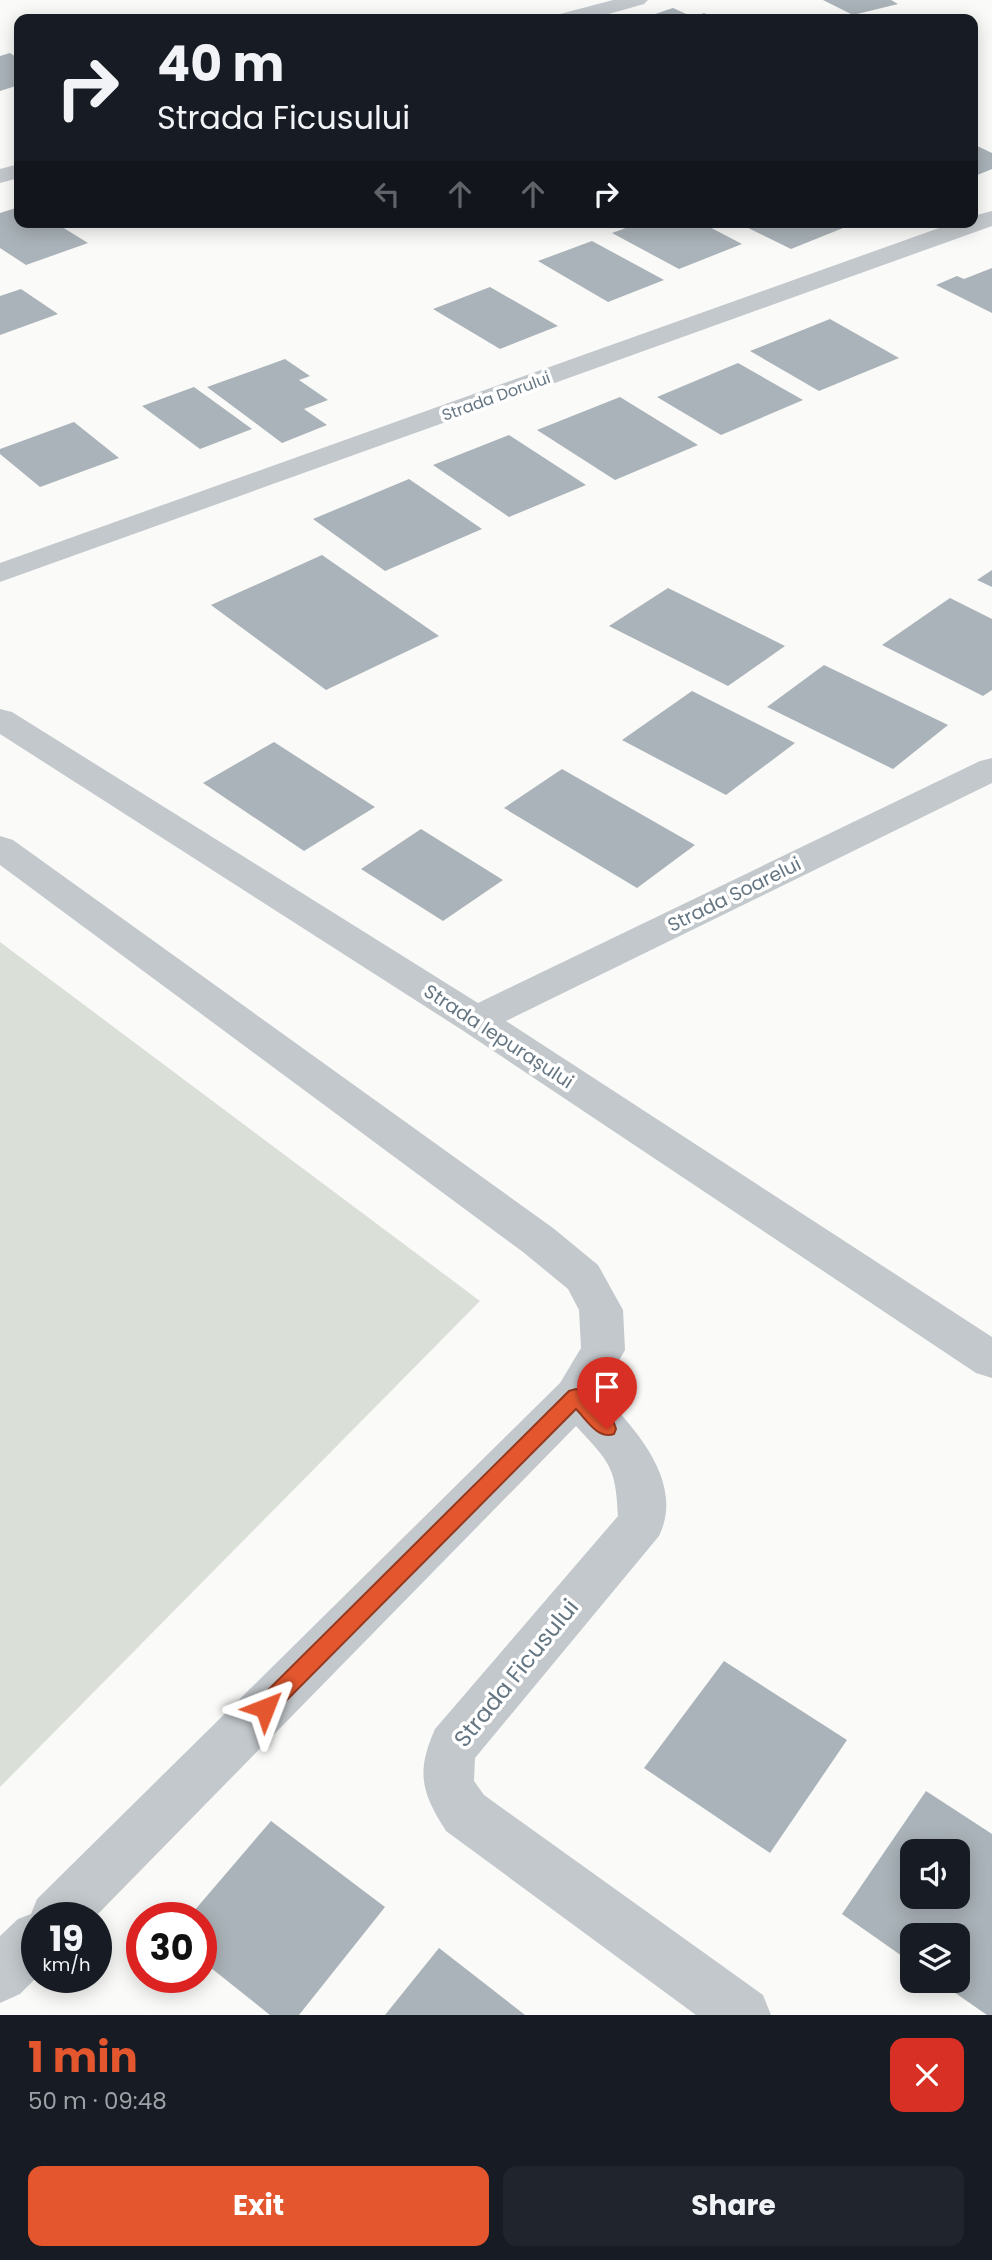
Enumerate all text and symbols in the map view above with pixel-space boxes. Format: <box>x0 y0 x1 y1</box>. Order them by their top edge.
text: 40 m <box>157 30 284 98</box>
icon: right <box>42 42 133 133</box>
text: Strada Ficusului <box>157 95 410 140</box>
icon: left <box>368 175 406 213</box>
icon: ahead <box>441 175 479 213</box>
icon: ahead <box>514 175 552 213</box>
icon: right <box>587 175 625 213</box>
street label: Strada Dorului <box>439 366 554 427</box>
street label: Strada Soarelui <box>663 850 805 938</box>
street label: Strada Iepurașului <box>419 978 579 1095</box>
pin <box>577 1357 637 1429</box>
icon: arrive <box>588 1368 626 1406</box>
street label: Strada Ficusului <box>446 1592 586 1754</box>
position arrow <box>228 1671 302 1745</box>
map controls <box>900 1839 970 1993</box>
button: sound <box>900 1839 970 1909</box>
speed limit sign: 30 <box>126 1902 217 1993</box>
text: 19 <box>49 1914 84 1963</box>
button: layers <box>900 1923 970 1993</box>
text: km/h <box>43 1952 90 1977</box>
text: 1 min <box>28 2028 138 2087</box>
button: close <box>890 2038 964 2112</box>
text: 50 m · 09:48 <box>28 2085 167 2117</box>
button: Exit <box>28 2166 489 2246</box>
button: Share <box>503 2166 964 2246</box>

